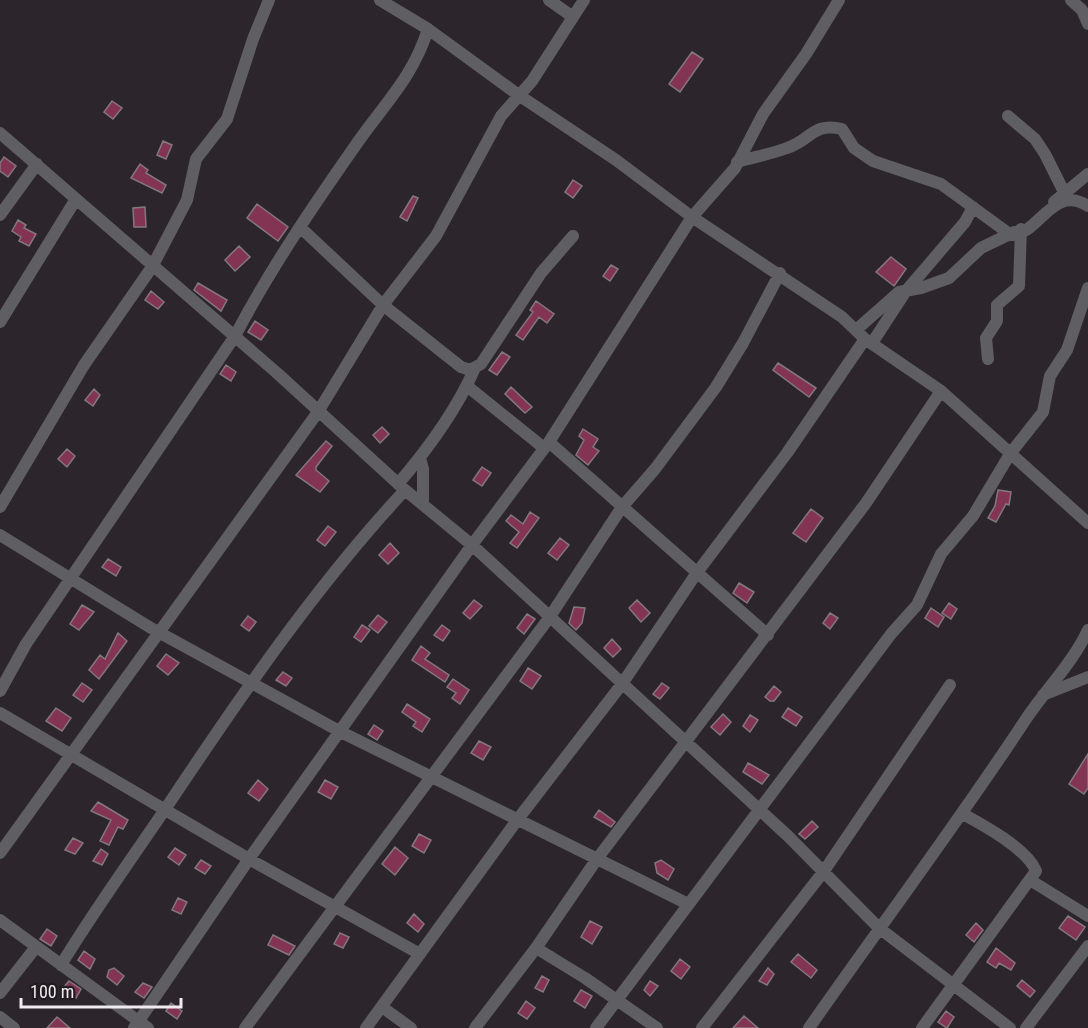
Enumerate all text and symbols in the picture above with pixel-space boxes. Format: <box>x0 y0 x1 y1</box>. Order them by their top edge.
scale bar <box>21 971 182 1009</box>
text: 100 m <box>30 981 74 1002</box>

